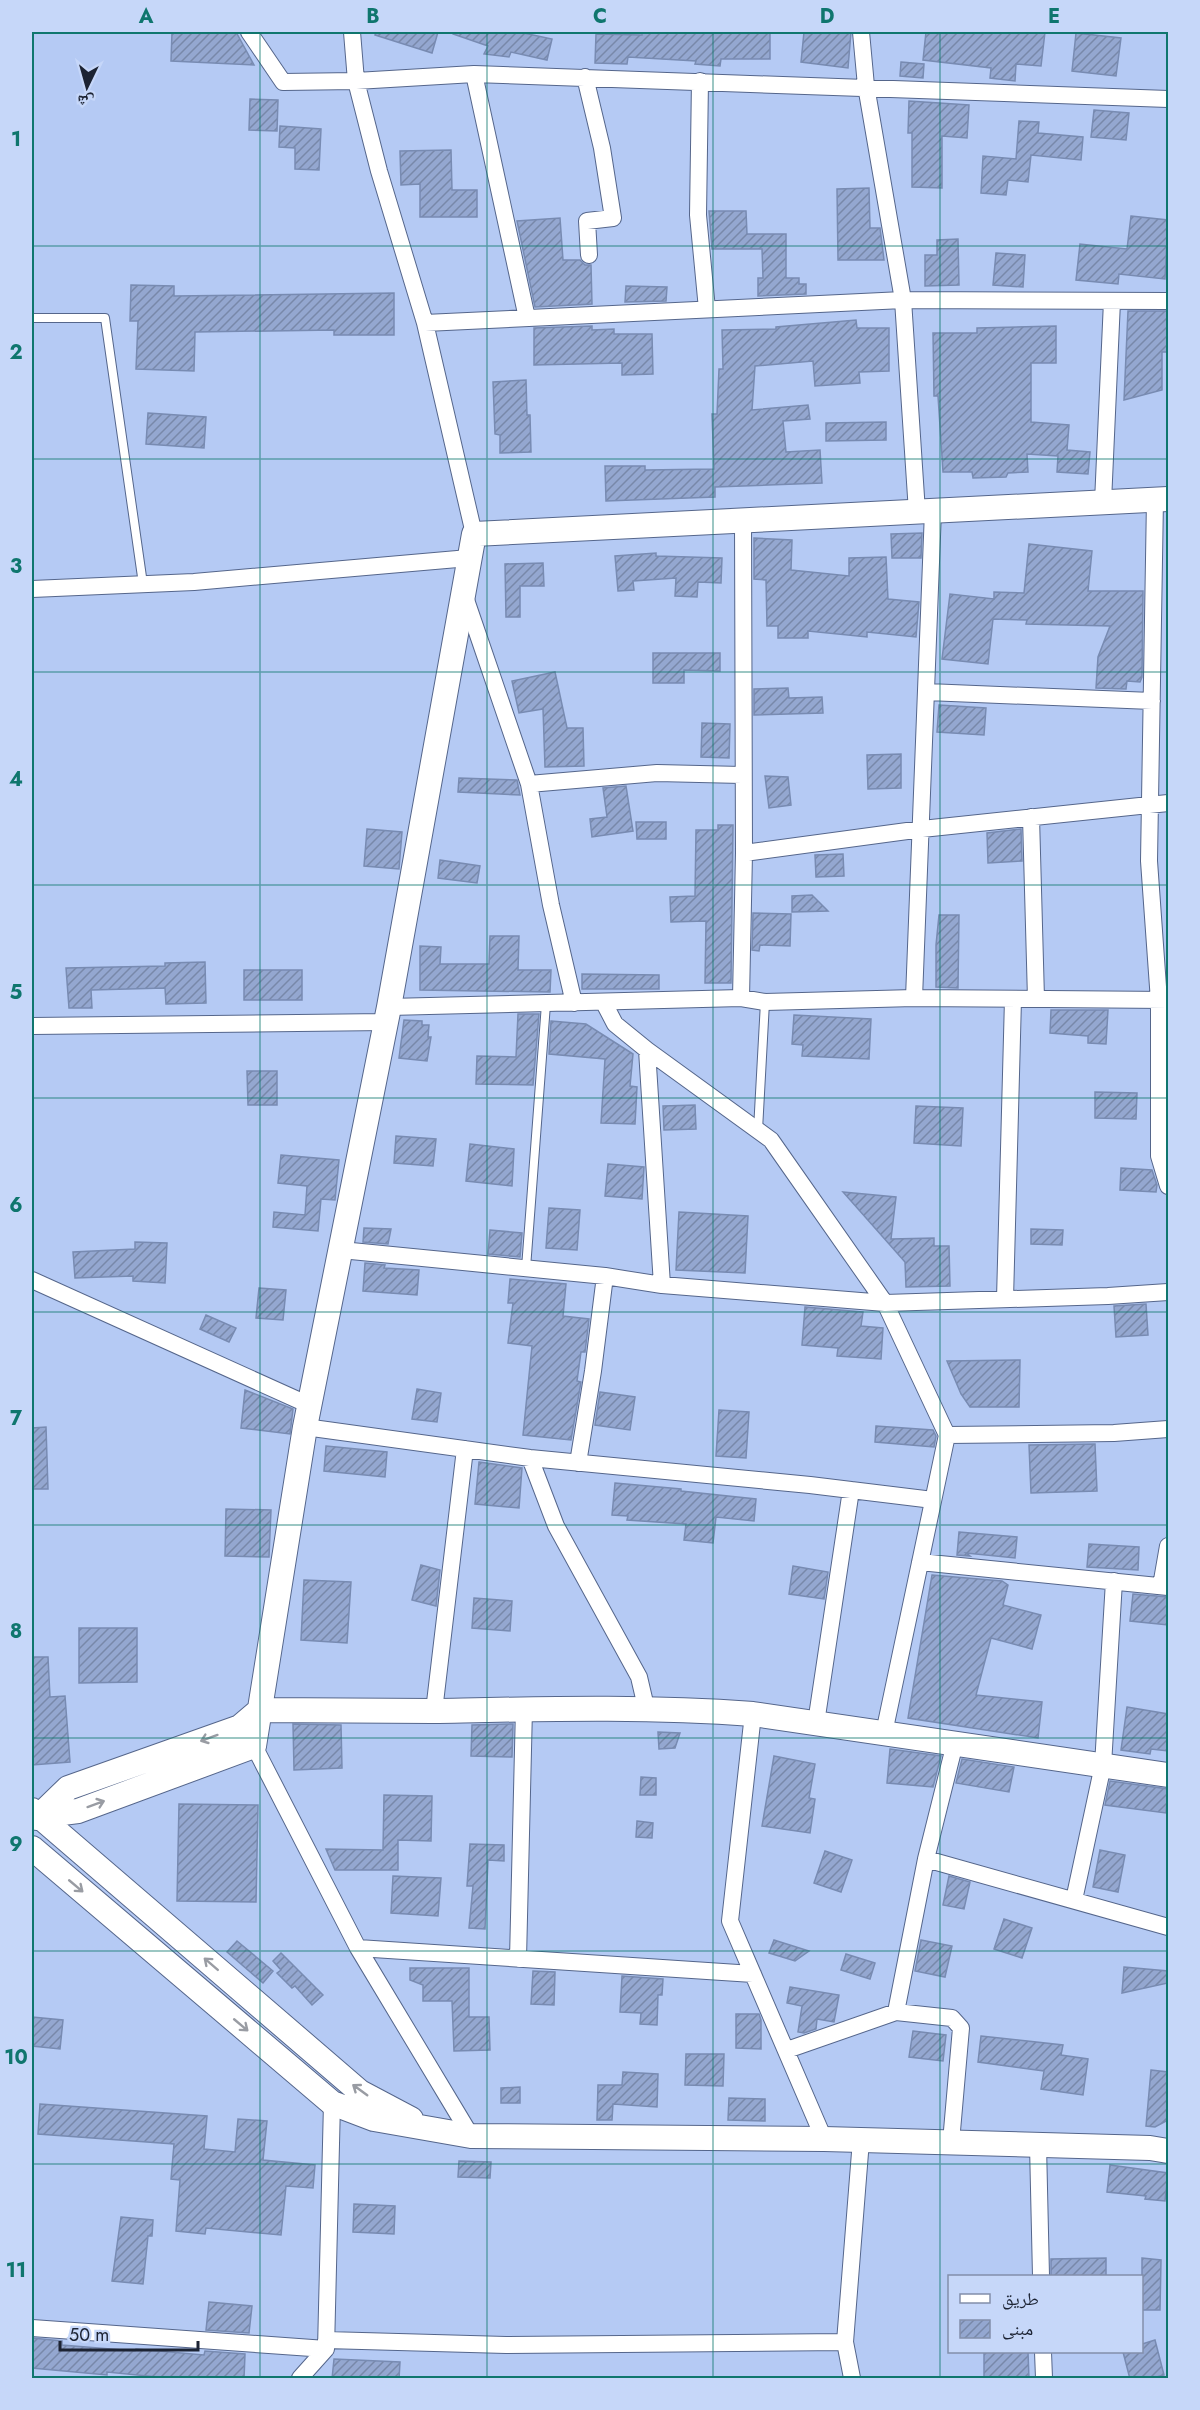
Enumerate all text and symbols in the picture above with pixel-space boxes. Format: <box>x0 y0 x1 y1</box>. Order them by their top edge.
text: A <box>138 2 154 31</box>
text: B <box>366 2 380 31</box>
text: C <box>593 2 607 31</box>
text: D <box>820 2 834 31</box>
text: E <box>1048 2 1060 31</box>
north arrow <box>57 57 117 117</box>
text: ش <box>76 89 95 114</box>
text: 1 <box>11 125 21 154</box>
text: 2 <box>9 338 23 367</box>
text: 3 <box>10 552 22 581</box>
text: 4 <box>9 765 23 794</box>
text: 5 <box>10 978 23 1007</box>
text: 6 <box>9 1191 23 1220</box>
text: 7 <box>10 1404 23 1433</box>
text: 8 <box>10 1617 22 1646</box>
one-way arrow <box>200 1733 219 1744</box>
one-way arrow <box>86 1798 105 1809</box>
text: 9 <box>9 1830 23 1859</box>
one-way arrow <box>68 1879 83 1893</box>
one-way arrow <box>203 1957 219 1970</box>
one-way arrow <box>233 2019 249 2032</box>
text: 10 <box>4 2043 28 2072</box>
one-way arrow <box>352 2084 368 2096</box>
text: 11 <box>6 2256 26 2285</box>
legend <box>948 2275 1143 2353</box>
text: طريق <box>1002 2286 1039 2312</box>
scale bar <box>60 2314 198 2352</box>
text: مبنى <box>1002 2316 1033 2342</box>
text: 50 m <box>69 2322 109 2348</box>

